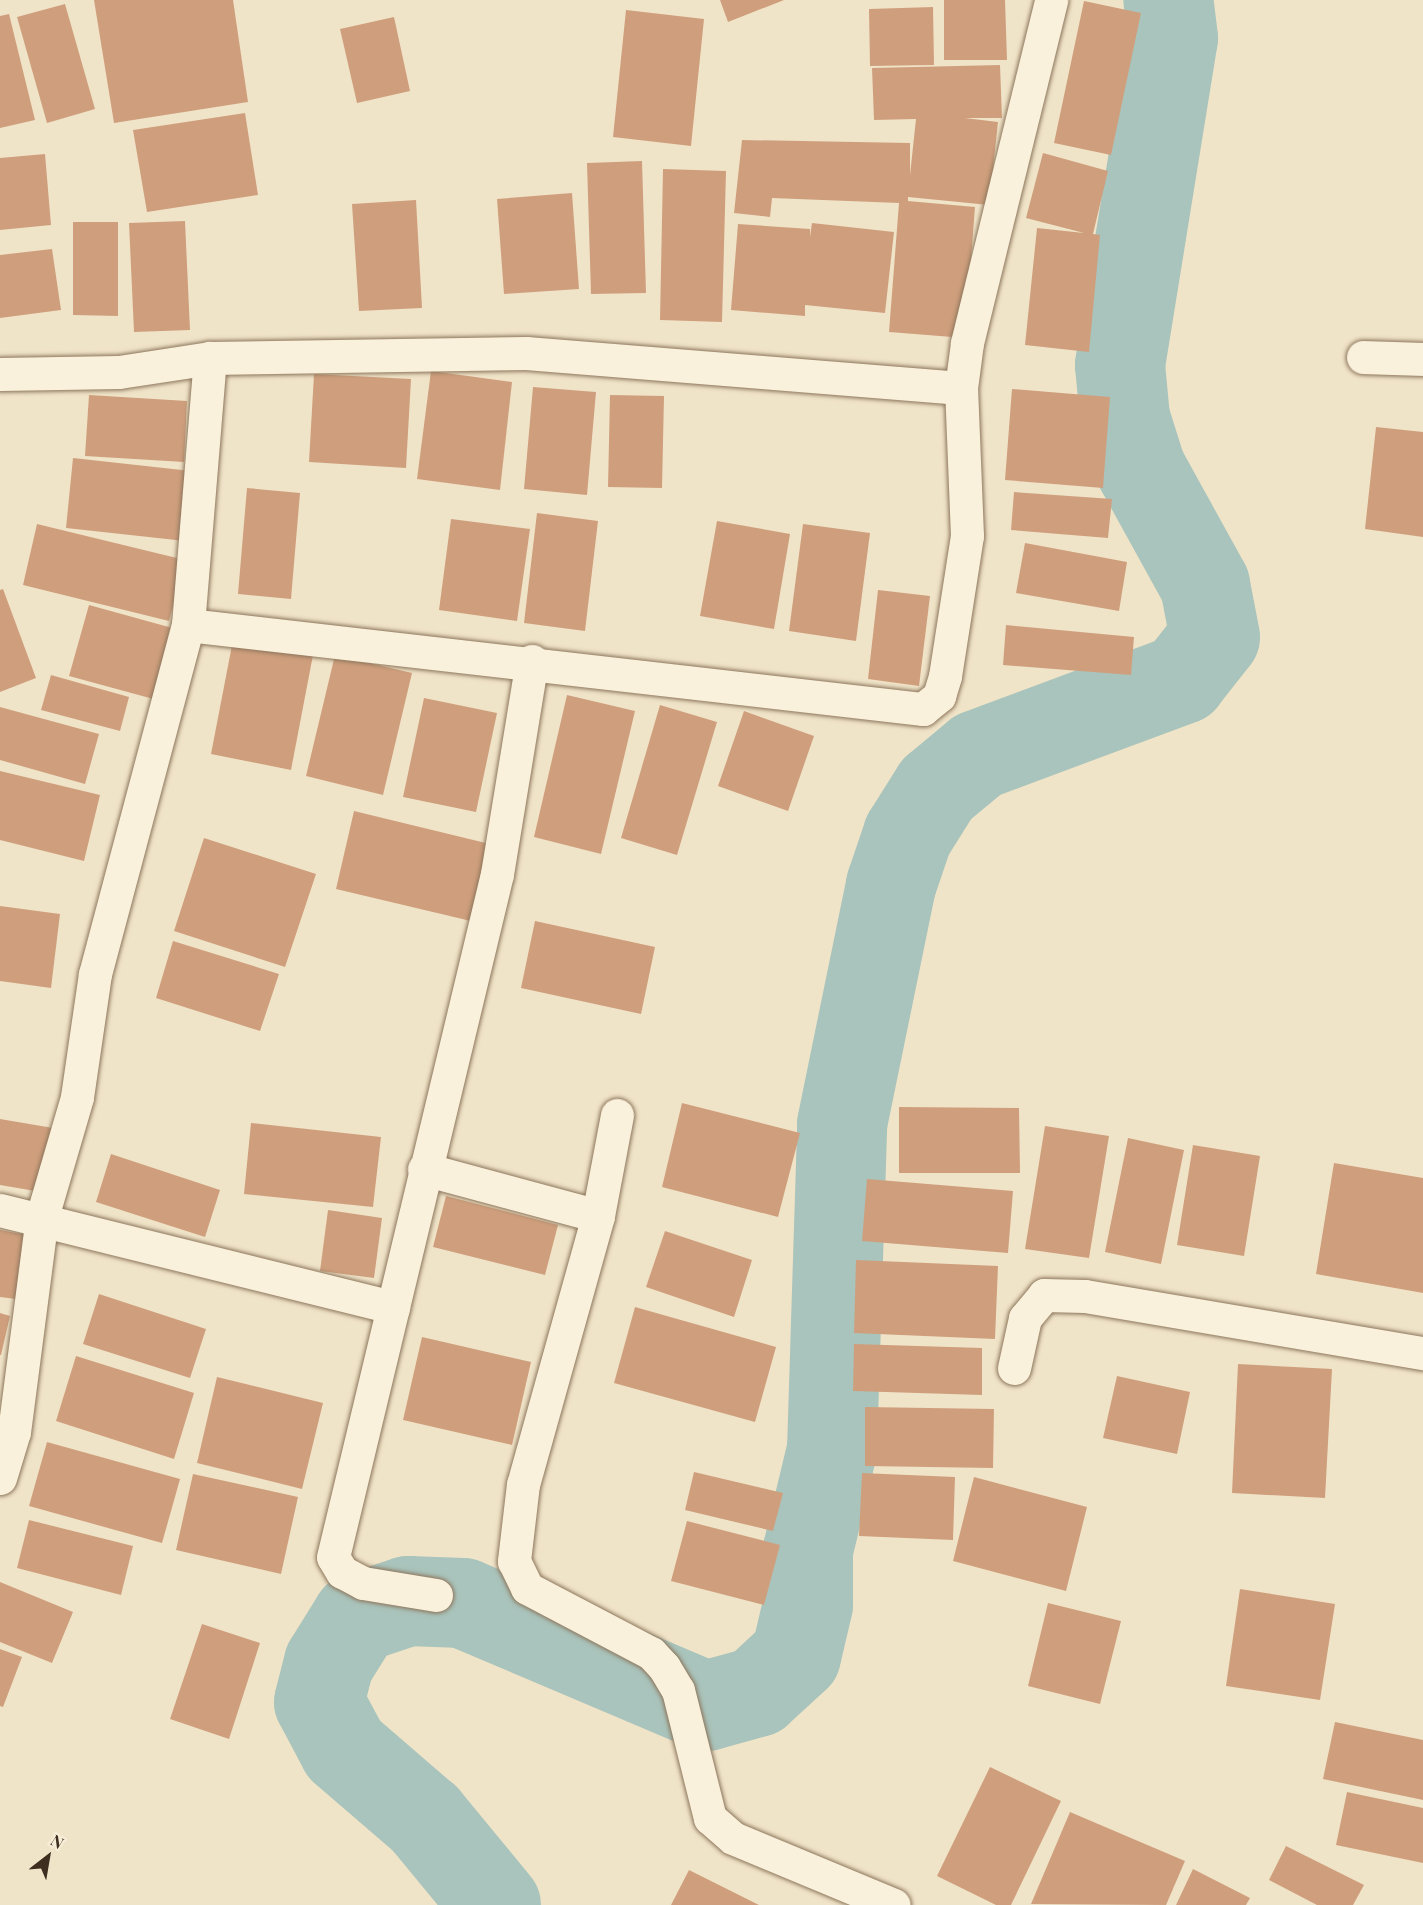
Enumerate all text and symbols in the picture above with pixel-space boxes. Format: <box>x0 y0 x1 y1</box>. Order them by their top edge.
north arrow <box>18 1827 78 1887</box>
text: N <box>47 1829 68 1853</box>

